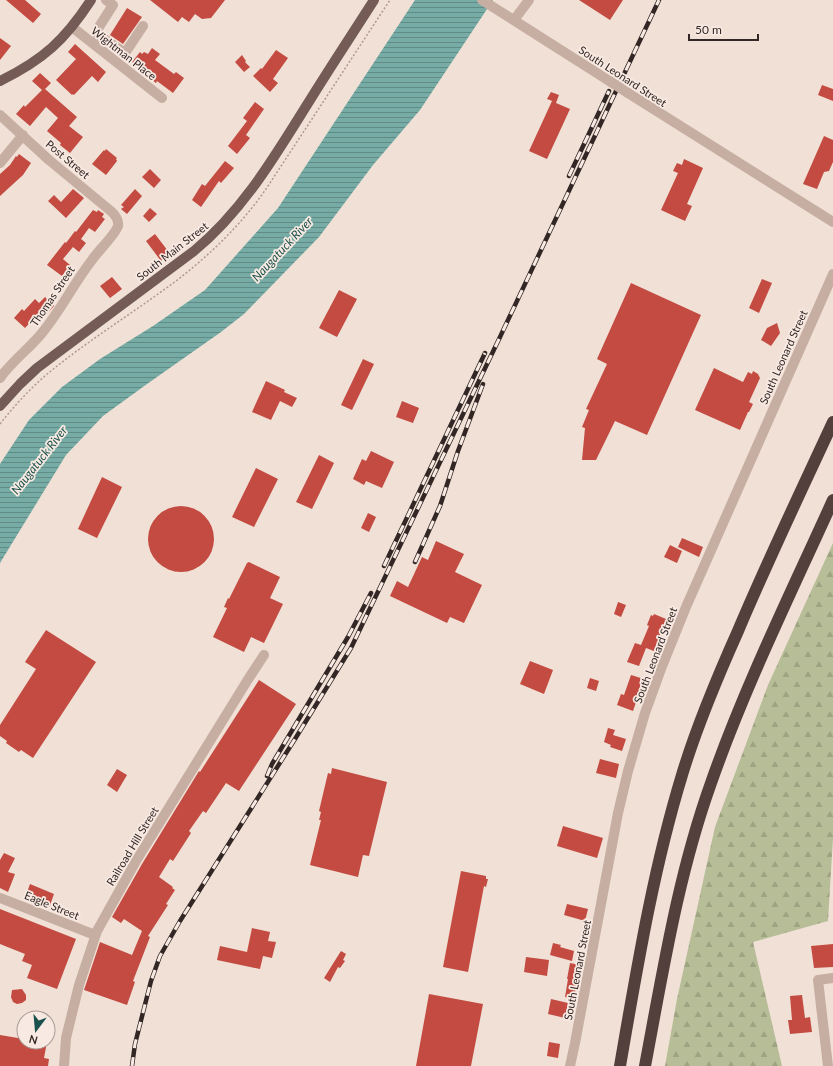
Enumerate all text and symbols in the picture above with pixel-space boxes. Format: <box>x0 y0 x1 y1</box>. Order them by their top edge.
scale bar <box>689 16 758 42</box>
text: 50 m <box>695 22 722 37</box>
street label: Wightman Place <box>89 24 159 82</box>
street label: South Leonard Street <box>577 43 669 109</box>
street label: Post Street <box>44 137 93 181</box>
water label: Naugatuck River <box>248 213 316 284</box>
street label: South Main Street <box>134 219 210 283</box>
street label: Thomas Street <box>27 263 77 329</box>
street label: South Leonard Street <box>756 308 810 406</box>
water label: Naugatuck River <box>8 422 71 497</box>
street label: South Leonard Street <box>631 605 679 705</box>
street label: Railroad Hill Street <box>103 804 161 888</box>
street label: Eagle Street <box>23 888 81 922</box>
street label: South Leonard Street <box>561 919 593 1021</box>
north arrow <box>16 1010 56 1050</box>
text: N <box>27 1033 39 1048</box>

